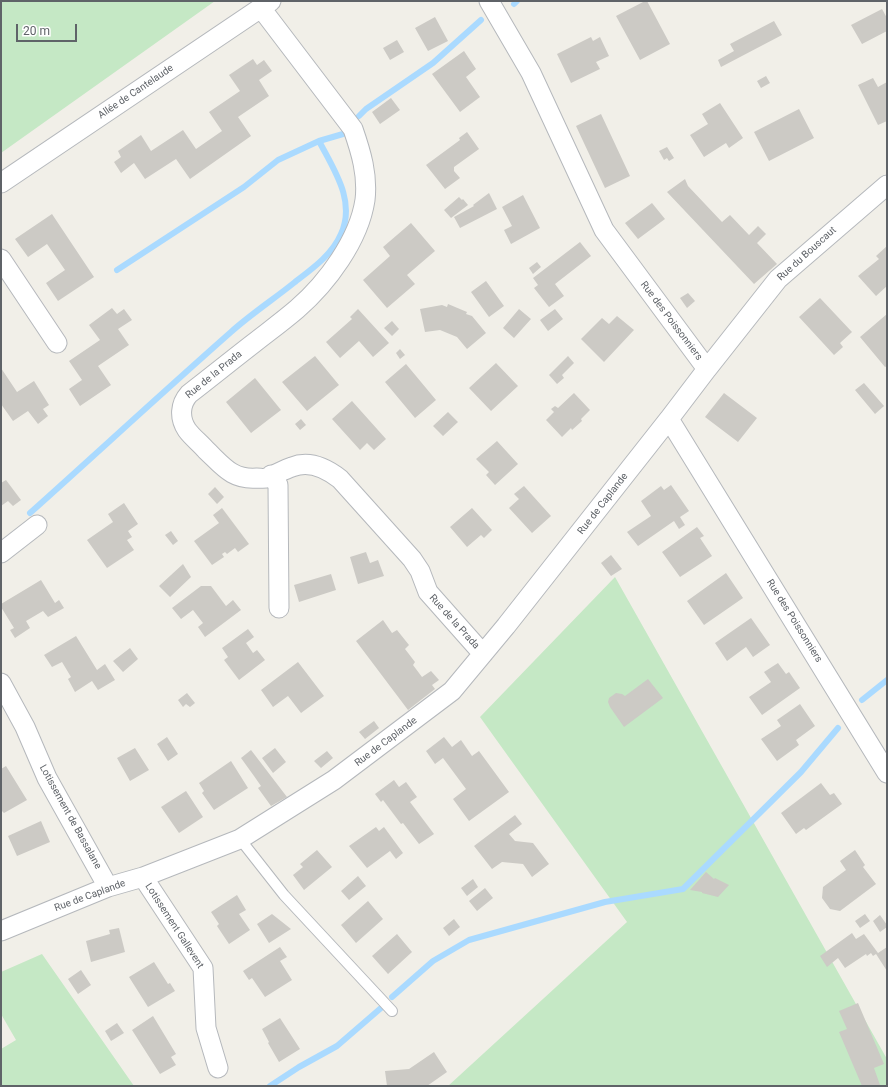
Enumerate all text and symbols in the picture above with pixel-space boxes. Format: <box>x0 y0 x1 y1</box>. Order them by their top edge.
scale bar <box>18 16 79 42</box>
text: 20 m <box>23 24 50 38</box>
street label: Allée de Cantelaude <box>96 62 176 122</box>
street label: Rue du Bouscaut <box>775 224 839 284</box>
street label: Rue des Poissonniers <box>637 279 705 363</box>
street label: Rue de la Prada <box>183 349 245 401</box>
street label: Rue de Caplande <box>575 471 631 537</box>
street label: Rue des Poissonniers <box>764 577 824 665</box>
street label: Rue de la Prada <box>426 592 482 652</box>
street label: Rue de Caplande <box>353 715 419 769</box>
street label: Lotissement de Bassalane <box>36 763 104 871</box>
street label: Rue de Caplande <box>53 878 127 914</box>
street label: Lotissement Gallevent <box>142 881 206 971</box>

